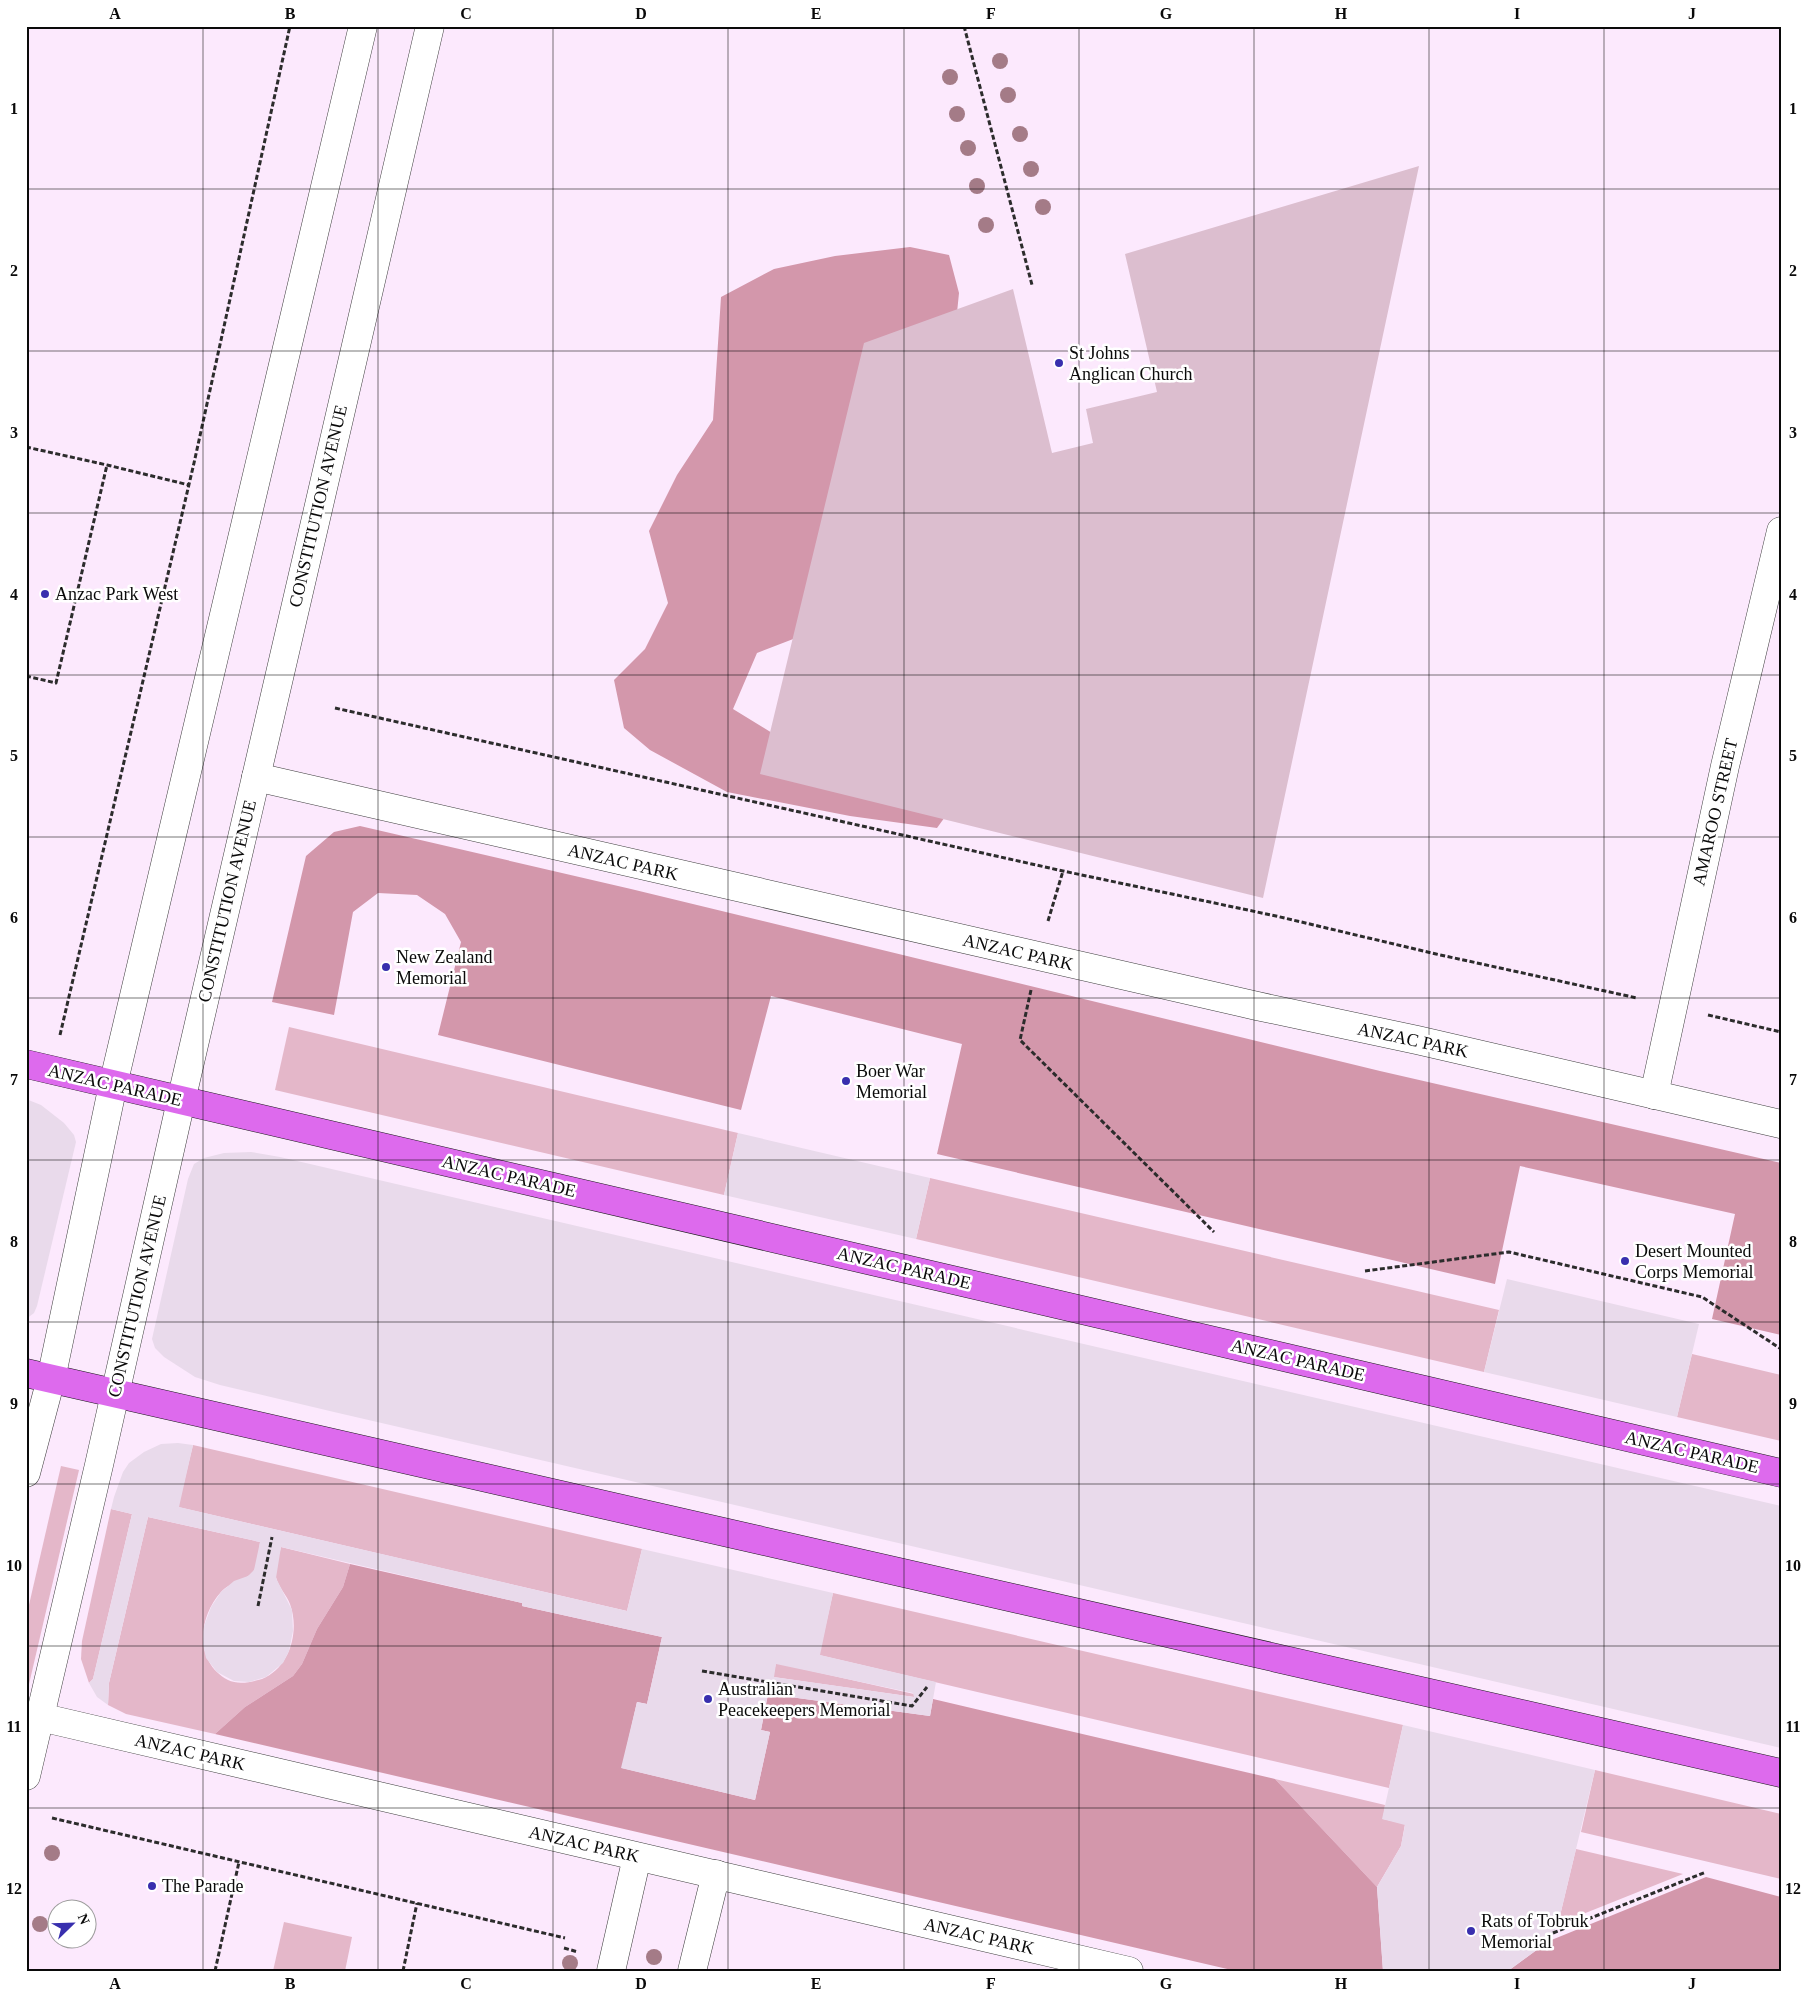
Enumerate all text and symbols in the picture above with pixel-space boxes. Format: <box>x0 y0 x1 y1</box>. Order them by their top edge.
text: A <box>109 5 121 22</box>
text: B <box>285 5 296 22</box>
text: C <box>460 5 472 22</box>
text: D <box>635 5 647 22</box>
text: E <box>811 5 821 22</box>
text: F <box>986 5 996 22</box>
text: G <box>1160 5 1173 22</box>
text: H <box>1335 5 1348 22</box>
text: I <box>1514 5 1520 22</box>
text: J <box>1688 5 1696 22</box>
text: 1 <box>10 100 18 117</box>
text: 1 <box>1789 100 1797 117</box>
text: 2 <box>10 262 18 279</box>
text: 2 <box>1789 262 1797 279</box>
place label: St Johns Anglican Church <box>1069 343 1192 384</box>
marker: St Johns Anglican Church <box>1053 357 1065 369</box>
street label: CONSTITUTION AVENUE <box>285 403 351 609</box>
text: 3 <box>10 424 18 441</box>
text: 3 <box>1789 424 1797 441</box>
place label: Anzac Park West <box>55 584 178 604</box>
text: 4 <box>10 586 18 603</box>
text: 4 <box>1789 586 1797 603</box>
marker: Anzac Park West <box>39 588 51 600</box>
street label: AMAROO STREET <box>1688 736 1742 888</box>
text: 5 <box>10 747 18 764</box>
text: 5 <box>1789 747 1797 764</box>
street label: CONSTITUTION AVENUE <box>194 798 260 1004</box>
street label: ANZAC PARK <box>566 840 680 884</box>
text: 6 <box>10 909 18 926</box>
text: 6 <box>1789 909 1797 926</box>
street label: ANZAC PARK <box>961 930 1075 974</box>
place label: New Zealand Memorial <box>396 947 492 988</box>
marker: New Zealand Memorial <box>380 961 392 973</box>
street label: ANZAC PARK <box>1356 1018 1470 1062</box>
street label: ANZAC PARADE <box>46 1060 184 1110</box>
place label: Boer War Memorial <box>856 1061 927 1102</box>
text: 7 <box>10 1071 18 1088</box>
text: 7 <box>1789 1071 1797 1088</box>
marker: Boer War Memorial <box>840 1075 852 1087</box>
street label: ANZAC PARADE <box>440 1151 578 1201</box>
street label: CONSTITUTION AVENUE <box>104 1193 170 1399</box>
text: 8 <box>10 1233 18 1250</box>
text: 8 <box>1789 1233 1797 1250</box>
place label: Desert Mounted Corps Memorial <box>1635 1241 1754 1282</box>
street label: ANZAC PARADE <box>835 1243 973 1293</box>
marker: Desert Mounted Corps Memorial <box>1619 1255 1631 1267</box>
street label: ANZAC PARADE <box>1229 1335 1367 1385</box>
text: 9 <box>10 1395 18 1412</box>
text: 9 <box>1789 1395 1797 1412</box>
street label: ANZAC PARADE <box>1623 1427 1761 1477</box>
text: 10 <box>6 1557 22 1574</box>
text: 10 <box>1785 1557 1801 1574</box>
place label: Australian Peacekeepers Memorial <box>718 1679 890 1720</box>
marker: Australian Peacekeepers Memorial <box>702 1693 714 1705</box>
text: 11 <box>6 1718 22 1735</box>
text: 11 <box>1785 1718 1801 1735</box>
street label: ANZAC PARK <box>133 1730 247 1774</box>
street label: ANZAC PARK <box>527 1822 641 1866</box>
place label: The Parade <box>162 1876 243 1896</box>
text: 12 <box>6 1880 22 1897</box>
marker: The Parade <box>146 1880 158 1892</box>
text: 12 <box>1785 1880 1801 1897</box>
north arrow <box>48 1900 98 1950</box>
place label: Rats of Tobruk Memorial <box>1481 1911 1588 1952</box>
text: N <box>75 1912 92 1927</box>
street label: ANZAC PARK <box>922 1914 1036 1958</box>
marker: Rats of Tobruk Memorial <box>1465 1925 1477 1937</box>
text: A <box>109 1975 121 1992</box>
text: B <box>285 1975 296 1992</box>
text: C <box>460 1975 472 1992</box>
text: D <box>635 1975 647 1992</box>
text: E <box>811 1975 821 1992</box>
text: F <box>986 1975 996 1992</box>
text: G <box>1160 1975 1173 1992</box>
text: H <box>1335 1975 1348 1992</box>
text: I <box>1514 1975 1520 1992</box>
text: J <box>1688 1975 1696 1992</box>

